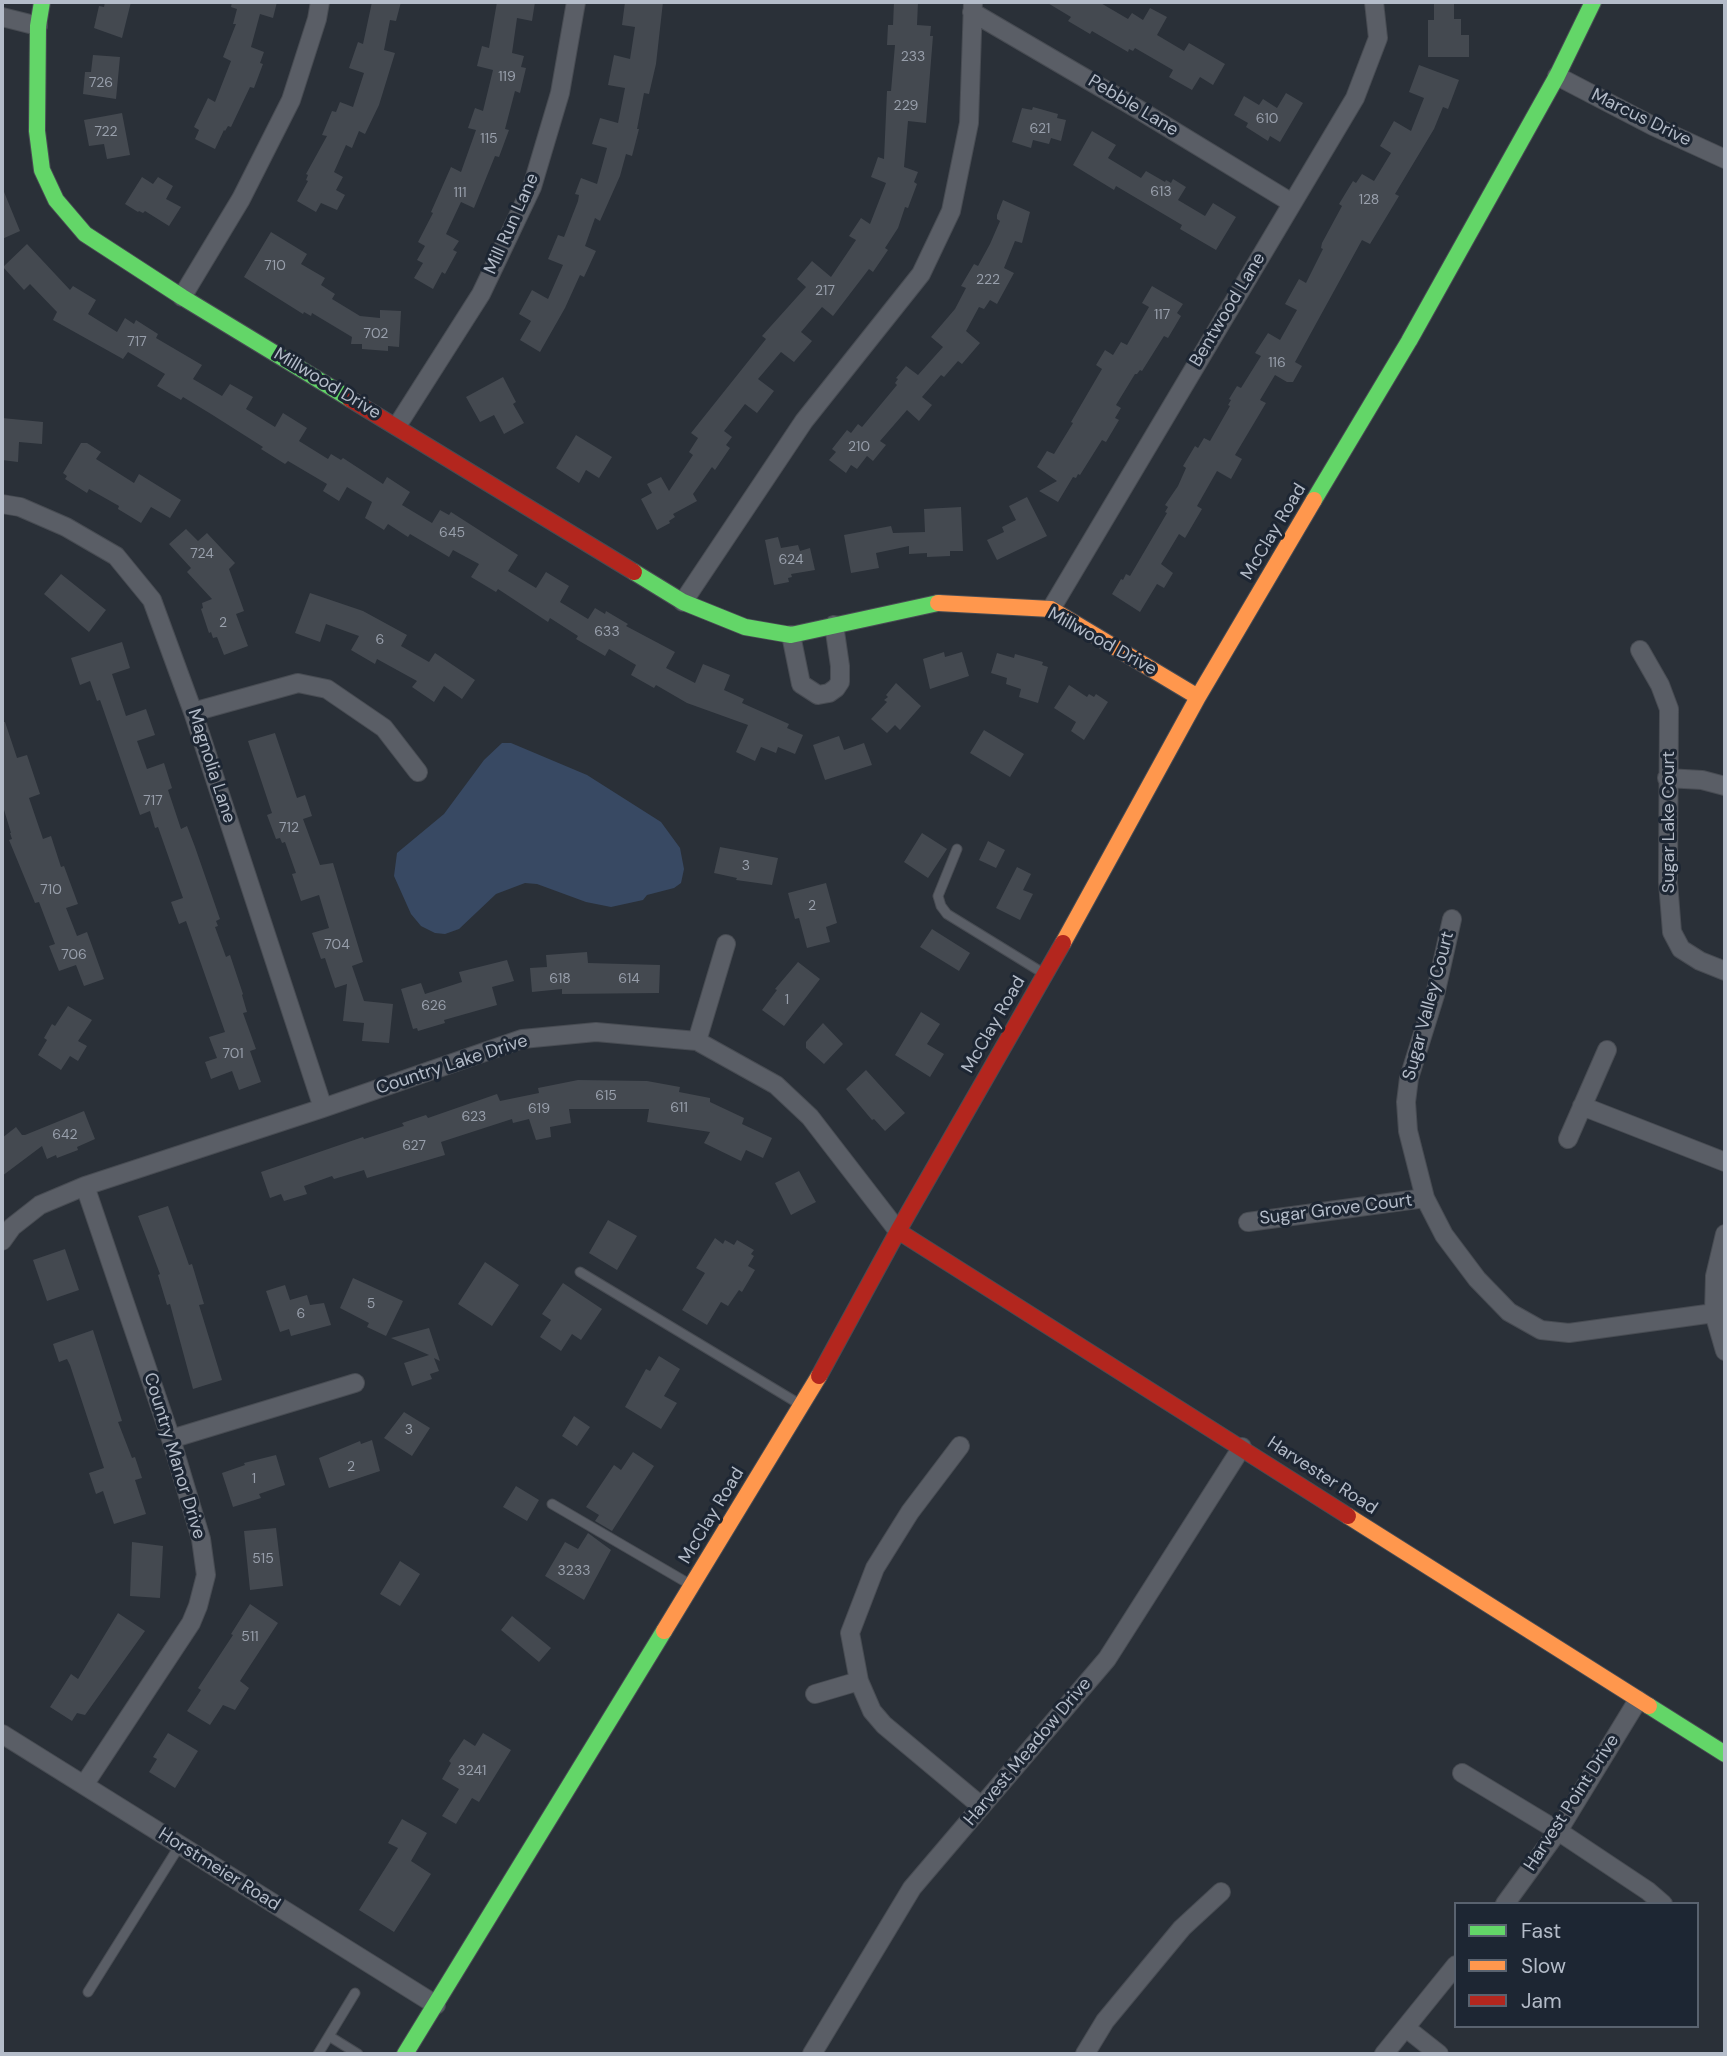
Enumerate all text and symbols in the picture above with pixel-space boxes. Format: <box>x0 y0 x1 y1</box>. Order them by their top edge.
house number: 233 <box>901 49 925 65</box>
house number: 119 <box>498 69 516 85</box>
street label: Pebble Lane <box>1084 71 1182 141</box>
house number: 726 <box>89 75 113 91</box>
street label: Marcus Drive <box>1588 85 1694 151</box>
house number: 229 <box>894 98 918 114</box>
house number: 610 <box>1256 111 1278 127</box>
house number: 621 <box>1030 121 1050 137</box>
house number: 722 <box>94 124 118 140</box>
house number: 115 <box>480 131 498 147</box>
street label: Mill Run Lane <box>480 170 544 278</box>
house number: 613 <box>1150 184 1172 200</box>
house number: 111 <box>453 185 467 201</box>
house number: 128 <box>1359 192 1379 208</box>
street label: Bentwood Lane <box>1185 249 1271 371</box>
house number: 710 <box>264 258 286 274</box>
house number: 222 <box>976 272 1000 288</box>
house number: 217 <box>815 283 835 299</box>
house number: 117 <box>1154 307 1170 323</box>
house number: 702 <box>364 326 388 342</box>
house number: 717 <box>127 334 147 350</box>
street label: Millwood Drive <box>270 344 384 424</box>
house number: 116 <box>1268 355 1286 371</box>
house number: 210 <box>848 439 870 455</box>
street label: McClay Road <box>1237 480 1311 584</box>
house number: 645 <box>439 525 465 541</box>
house number: 724 <box>190 546 214 562</box>
house number: 624 <box>779 552 803 568</box>
street label: Millwood Drive <box>1044 603 1160 681</box>
house number: 2 <box>219 615 227 631</box>
house number: 633 <box>594 624 620 640</box>
house number: 6 <box>376 632 384 648</box>
street label: Magnolia Lane <box>182 706 240 826</box>
street label: Sugar Lake Court <box>1658 751 1680 893</box>
house number: 717 <box>143 793 163 809</box>
house number: 712 <box>279 820 299 836</box>
house number: 3 <box>742 858 750 874</box>
house number: 710 <box>40 882 62 898</box>
house number: 2 <box>808 898 816 914</box>
street label: Sugar Valley Court <box>1399 929 1459 1083</box>
house number: 704 <box>324 937 350 953</box>
house number: 706 <box>61 947 87 963</box>
house number: 618 <box>549 971 571 987</box>
house number: 614 <box>618 971 640 987</box>
street label: McClay Road <box>958 973 1030 1077</box>
house number: 1 <box>785 992 789 1008</box>
house number: 626 <box>421 998 447 1014</box>
street label: Country Lake Drive <box>373 1030 531 1100</box>
house number: 701 <box>222 1046 244 1062</box>
house number: 615 <box>595 1088 617 1104</box>
house number: 611 <box>670 1100 688 1116</box>
house number: 619 <box>528 1101 550 1117</box>
house number: 623 <box>462 1109 486 1125</box>
house number: 642 <box>52 1127 78 1143</box>
house number: 627 <box>402 1138 426 1154</box>
street label: Sugar Grove Court <box>1258 1190 1414 1230</box>
house number: 5 <box>367 1296 375 1312</box>
house number: 6 <box>297 1306 305 1322</box>
street label: Country Manor Drive <box>138 1370 210 1542</box>
house number: 3 <box>405 1422 413 1438</box>
street label: Harvester Road <box>1263 1432 1381 1520</box>
house number: 2 <box>347 1459 355 1475</box>
street label: McClay Road <box>675 1464 749 1568</box>
house number: 1 <box>252 1471 256 1487</box>
house number: 515 <box>252 1551 274 1567</box>
house number: 3233 <box>558 1563 590 1579</box>
house number: 511 <box>241 1629 259 1645</box>
street label: Harvest Meadow Drive <box>960 1674 1096 1830</box>
street label: Harvest Point Drive <box>1520 1731 1624 1875</box>
house number: 3241 <box>458 1763 486 1779</box>
street label: Horstmeier Road <box>154 1824 284 1916</box>
legend <box>1454 1902 1699 2028</box>
text: Fast <box>1521 1917 1561 1945</box>
text: Slow <box>1521 1952 1566 1980</box>
text: Jam <box>1521 1987 1562 2015</box>

